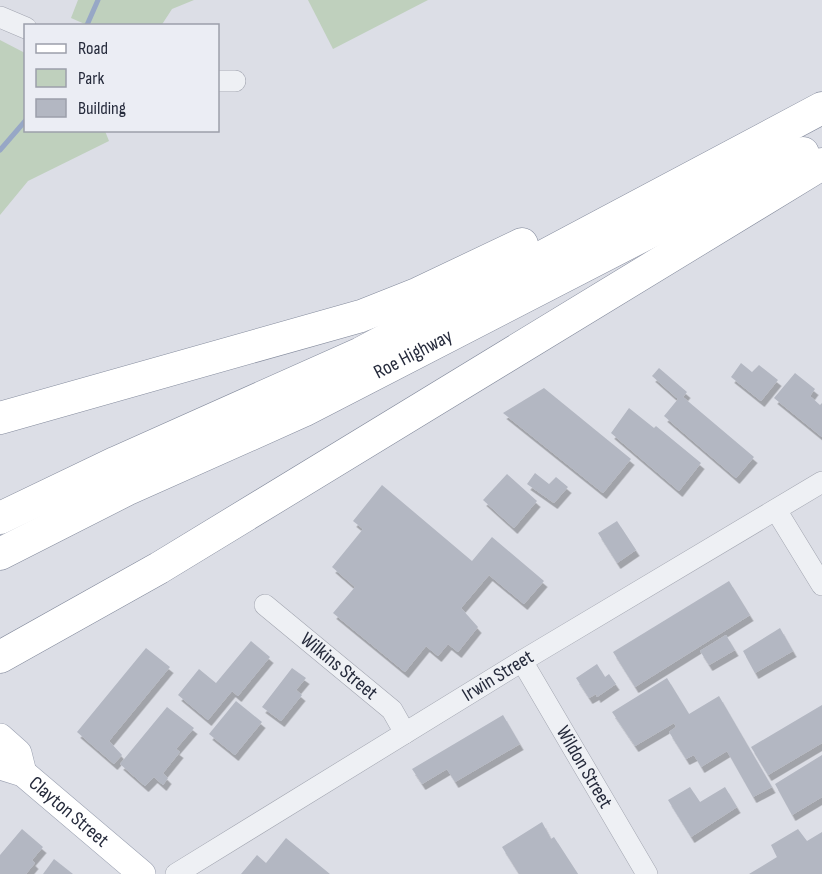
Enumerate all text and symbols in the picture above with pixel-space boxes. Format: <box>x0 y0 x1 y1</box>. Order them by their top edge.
legend <box>24 24 219 132</box>
text: Road <box>78 38 108 59</box>
text: Park <box>78 68 104 89</box>
text: Building <box>78 98 126 119</box>
street label: Roe Highway <box>370 324 457 384</box>
street label: Wilkins Street <box>295 627 382 705</box>
street label: Irwin Street <box>458 645 538 707</box>
street label: Wildon Street <box>551 722 618 812</box>
street label: Clayton Street <box>24 771 114 852</box>

